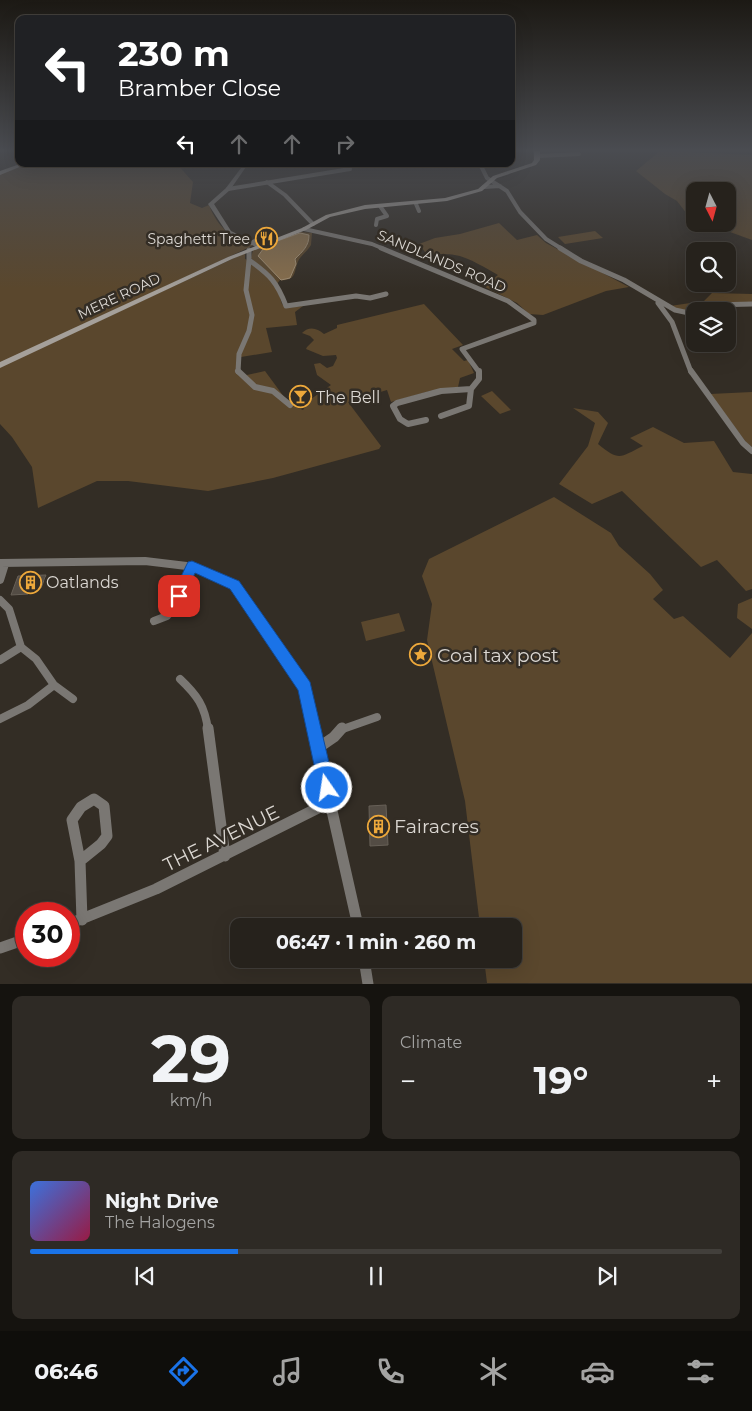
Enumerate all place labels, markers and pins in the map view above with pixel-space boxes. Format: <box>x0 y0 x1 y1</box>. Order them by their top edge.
restaurant icon: Spaghetti Tree <box>254 227 278 251</box>
place label: Spaghetti Tree <box>147 230 250 248</box>
bar icon: The Bell <box>288 385 312 409</box>
place label: The Bell <box>316 388 380 407</box>
building icon: Oatlands <box>18 570 42 594</box>
place label: Oatlands <box>46 573 119 592</box>
pin <box>158 575 200 617</box>
place icon: Coal tax post <box>409 643 433 667</box>
place label: Coal tax post <box>437 644 559 667</box>
building icon: Fairacres <box>366 814 390 838</box>
place label: Fairacres <box>394 815 479 838</box>

